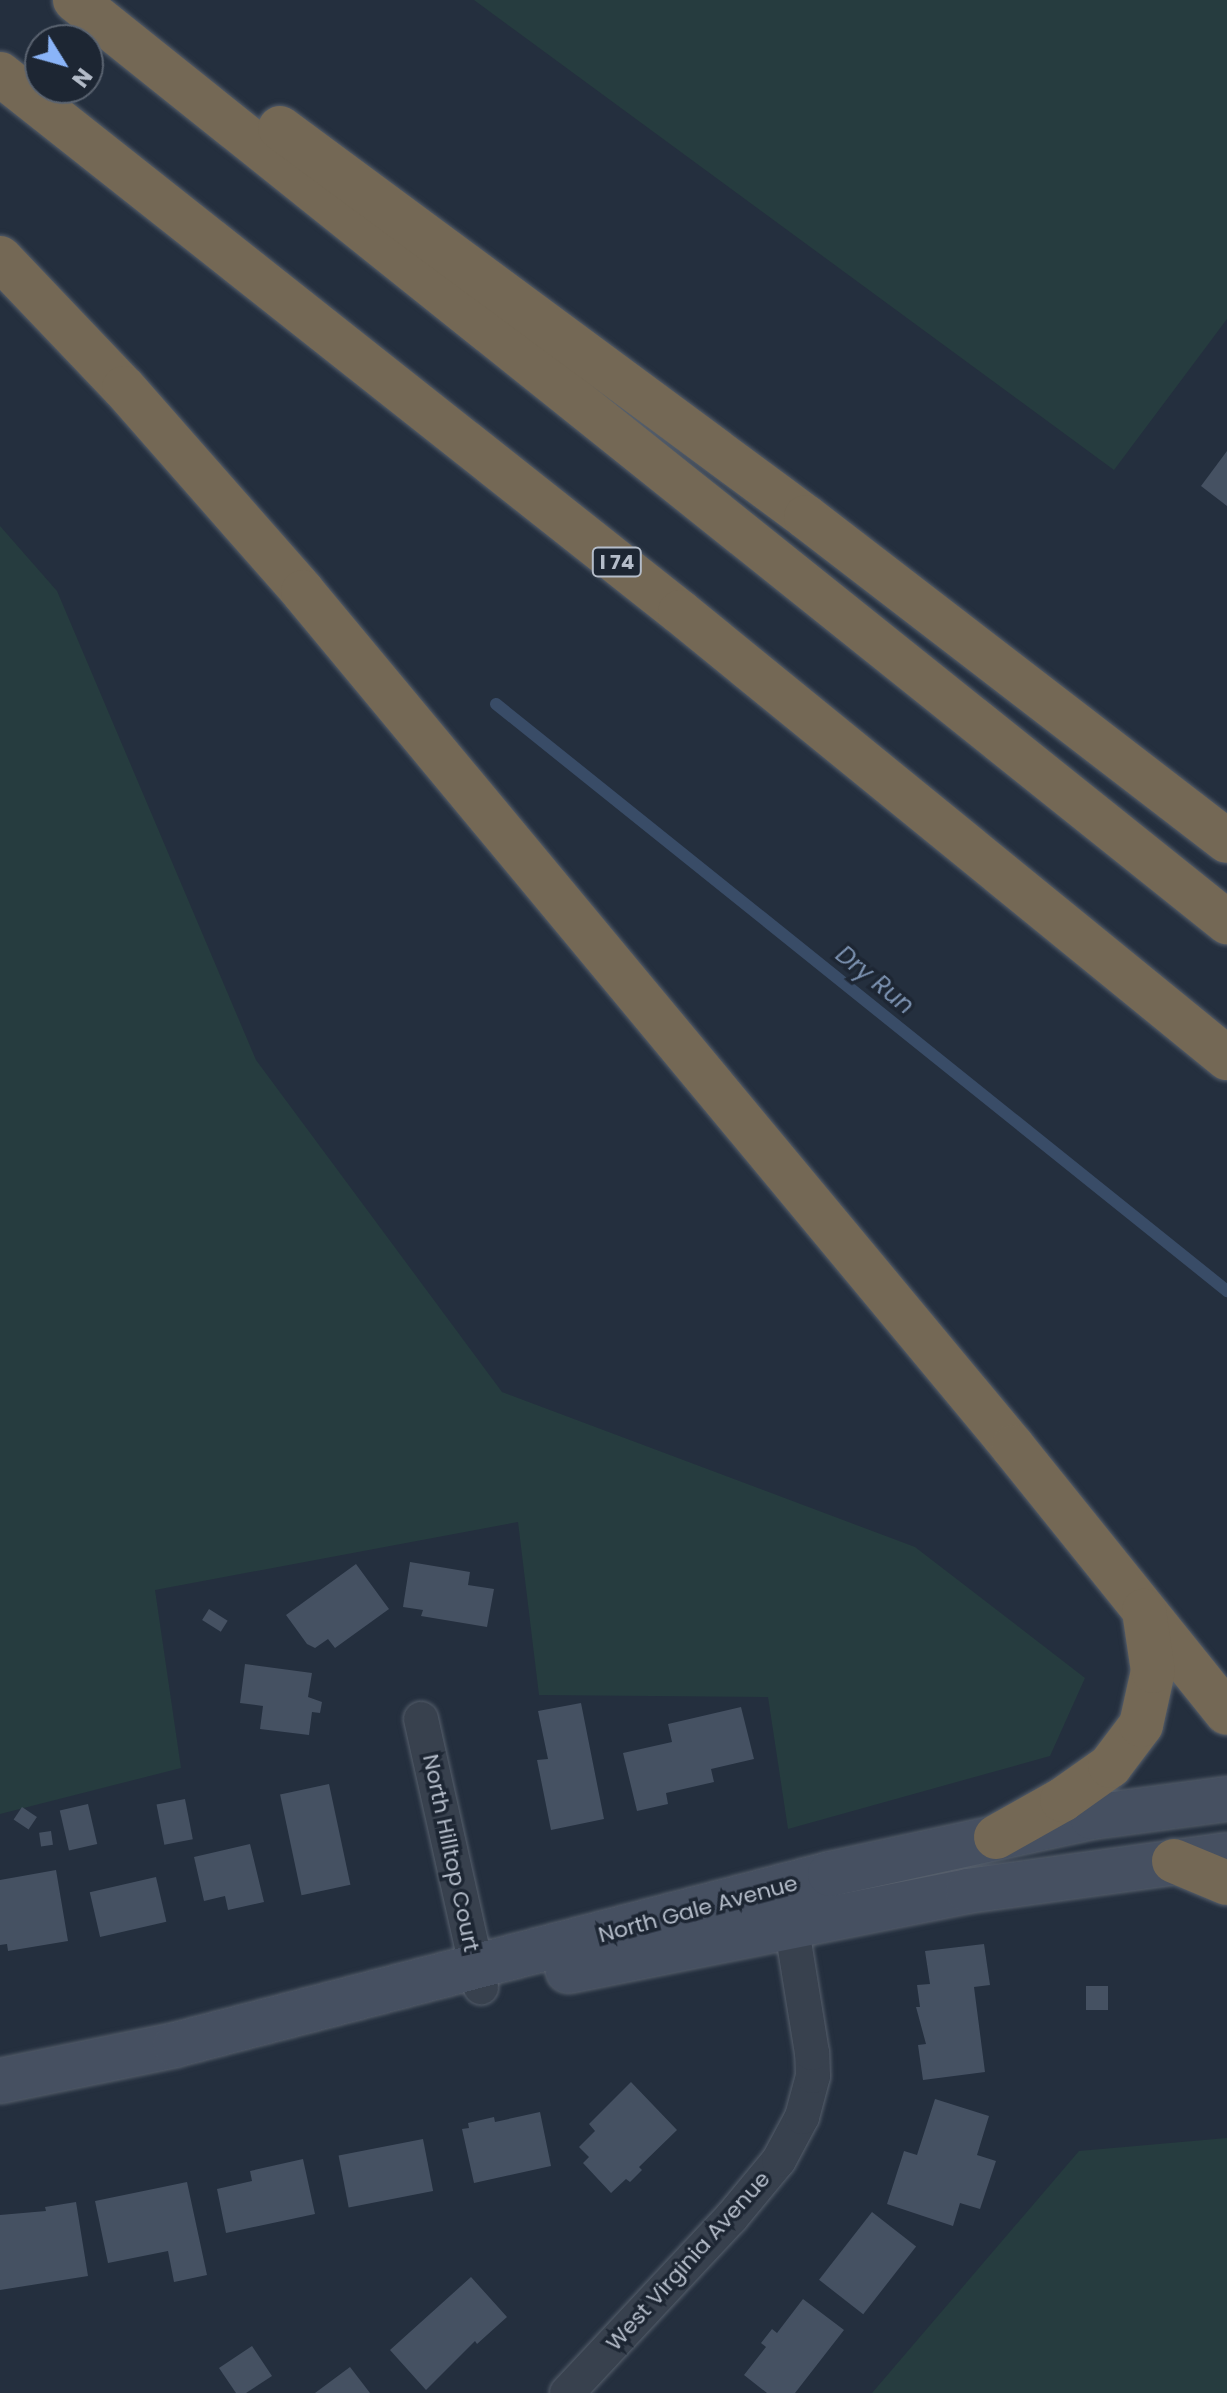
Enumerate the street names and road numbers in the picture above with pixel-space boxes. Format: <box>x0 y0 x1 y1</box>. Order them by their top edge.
road number: I 74 <box>591 546 643 578</box>
street label: North Hilltop Court <box>417 1752 485 1954</box>
street label: North Gale Avenue <box>595 1870 801 1948</box>
street label: West Virginia Avenue <box>601 2166 775 2356</box>

